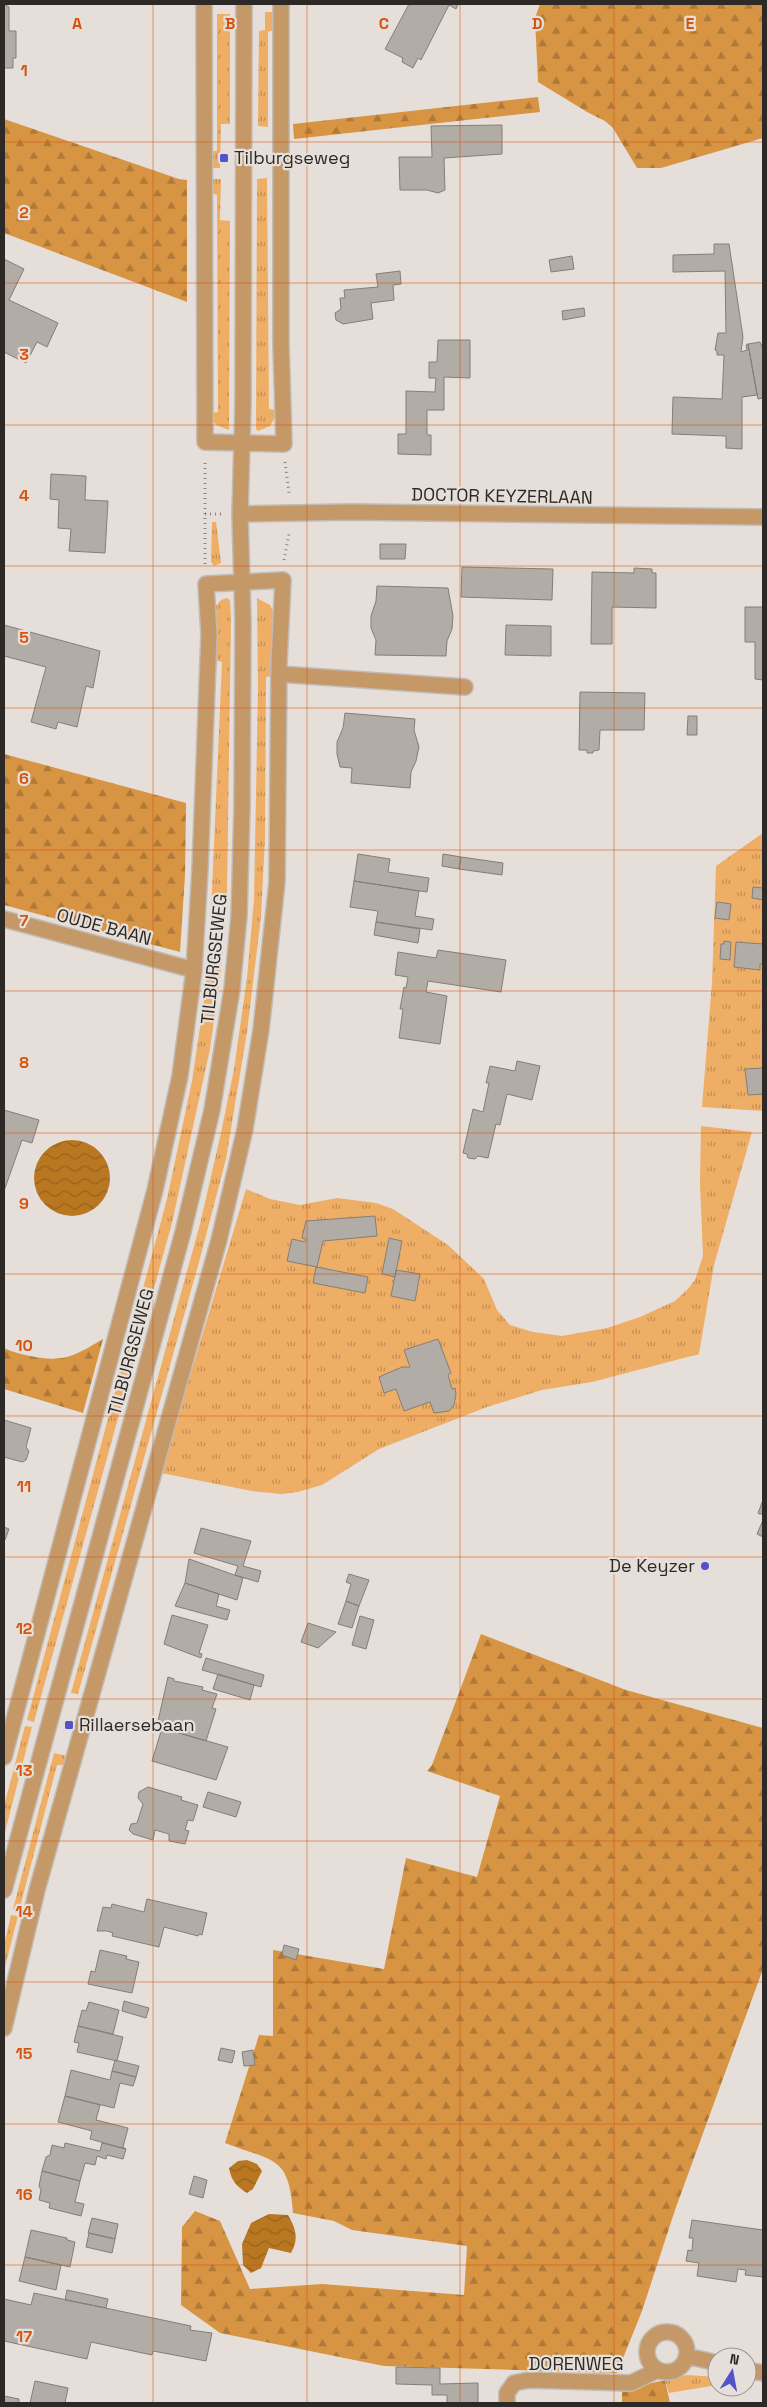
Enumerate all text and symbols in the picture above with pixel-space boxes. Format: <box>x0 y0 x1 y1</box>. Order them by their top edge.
text: A <box>72 13 82 34</box>
text: B <box>225 13 235 34</box>
text: C <box>379 13 389 34</box>
text: D <box>532 13 542 34</box>
text: E <box>686 13 695 34</box>
text: 1 <box>20 60 28 81</box>
place label: Tilburgseweg <box>234 146 350 169</box>
marker: Tilburgseweg <box>218 152 230 164</box>
text: 2 <box>19 202 29 223</box>
text: 3 <box>19 344 29 365</box>
street label: DOCTOR KEYZERLAAN <box>411 482 593 509</box>
text: 4 <box>19 485 29 506</box>
text: 5 <box>19 627 29 648</box>
text: 6 <box>19 768 29 789</box>
street label: TILBURGSEWEG <box>195 893 232 1025</box>
street label: OUDE BAAN <box>54 903 154 950</box>
text: 7 <box>20 910 29 931</box>
text: 8 <box>19 1052 29 1073</box>
text: 9 <box>19 1193 29 1214</box>
street label: TILBURGSEWEG <box>102 1286 159 1418</box>
text: 10 <box>15 1335 33 1356</box>
text: 11 <box>17 1476 31 1497</box>
place label: De Keyzer <box>609 1554 695 1577</box>
marker: De Keyzer <box>699 1560 711 1572</box>
text: 12 <box>16 1618 32 1639</box>
place label: Rillaersebaan <box>79 1713 194 1736</box>
marker: Rillaersebaan <box>63 1719 75 1731</box>
text: 13 <box>16 1760 33 1781</box>
text: 14 <box>15 1901 33 1922</box>
text: 15 <box>16 2043 33 2064</box>
text: 16 <box>15 2184 33 2205</box>
text: 17 <box>16 2326 32 2347</box>
north arrow <box>707 2347 757 2397</box>
text: N <box>728 2350 741 2369</box>
street label: DORENWEG <box>528 2352 624 2375</box>

